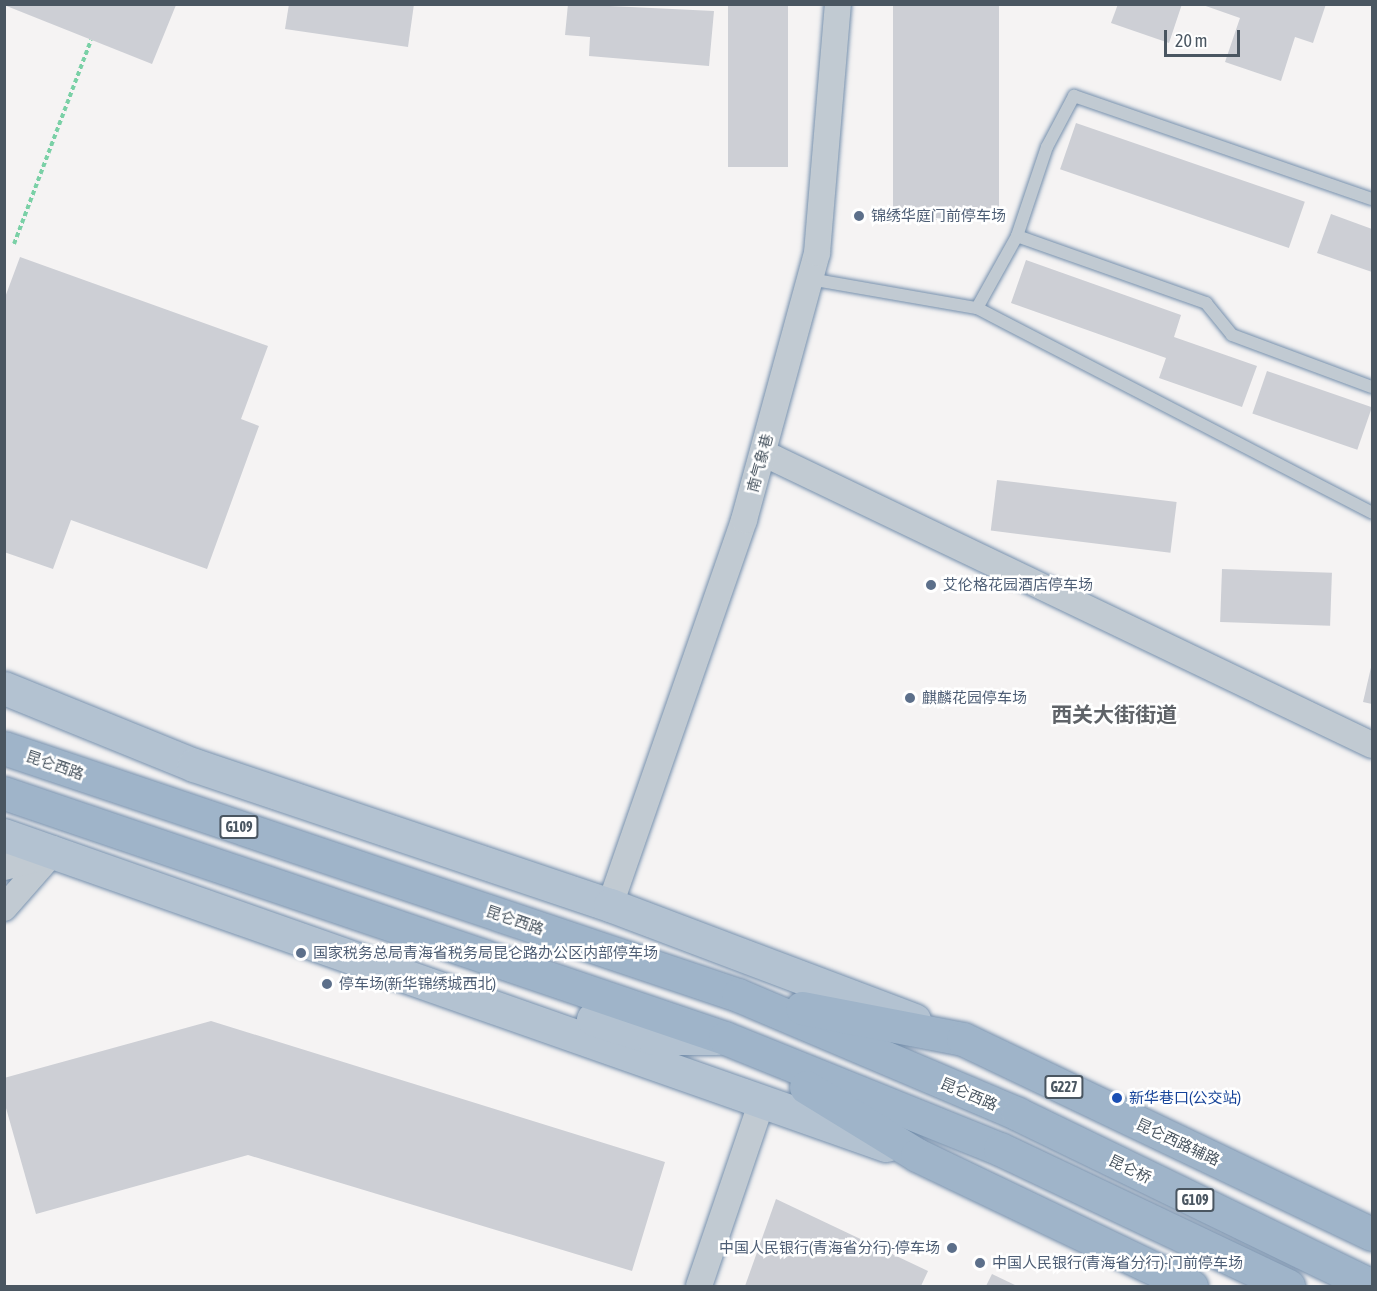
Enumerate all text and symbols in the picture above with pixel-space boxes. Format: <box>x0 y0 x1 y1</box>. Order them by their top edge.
scale bar <box>1167 18 1244 56</box>
text: 20 m <box>1175 30 1207 51</box>
place label: 锦绣华庭门前停车场 <box>871 207 1006 225</box>
marker: 锦绣华庭门前停车场 <box>852 209 866 223</box>
street label: 南气象巷 <box>744 432 776 494</box>
place label: 艾伦格花园酒店停车场 <box>943 576 1093 594</box>
marker: 艾伦格花园酒店停车场 <box>924 578 938 592</box>
place label: 麒麟花园停车场 <box>922 689 1027 707</box>
marker: 麒麟花园停车场 <box>903 691 917 705</box>
district label: 西关大街街道 <box>1051 701 1177 727</box>
street label: 昆仑西路 <box>24 747 86 783</box>
road number: G109 <box>218 816 260 838</box>
street label: 昆仑西路 <box>484 902 546 938</box>
place label: 国家税务总局青海省税务局昆仑路办公区内部停车场 <box>313 944 658 962</box>
marker: 国家税务总局青海省税务局昆仑路办公区内部停车场 <box>294 946 308 960</box>
place label: 停车场(新华锦绣城西北) <box>339 975 496 993</box>
marker: 停车场(新华锦绣城西北) <box>320 977 334 991</box>
street label: 昆仑西路 <box>938 1074 1000 1114</box>
road number: G227 <box>1043 1076 1085 1098</box>
place label: 新华巷口(公交站) <box>1129 1089 1241 1107</box>
marker: 新华巷口(公交站) <box>1110 1091 1124 1105</box>
street label: 昆仑西路辅路 <box>1133 1115 1223 1169</box>
street label: 昆仑桥 <box>1106 1151 1154 1187</box>
road number: G109 <box>1174 1189 1216 1211</box>
place label: 中国人民银行(青海省分行)-停车场 <box>719 1239 940 1257</box>
marker: 中国人民银行(青海省分行)-停车场 <box>945 1241 959 1255</box>
place label: 中国人民银行(青海省分行)-门前停车场 <box>992 1254 1243 1272</box>
marker: 中国人民银行(青海省分行)-门前停车场 <box>973 1256 987 1270</box>

